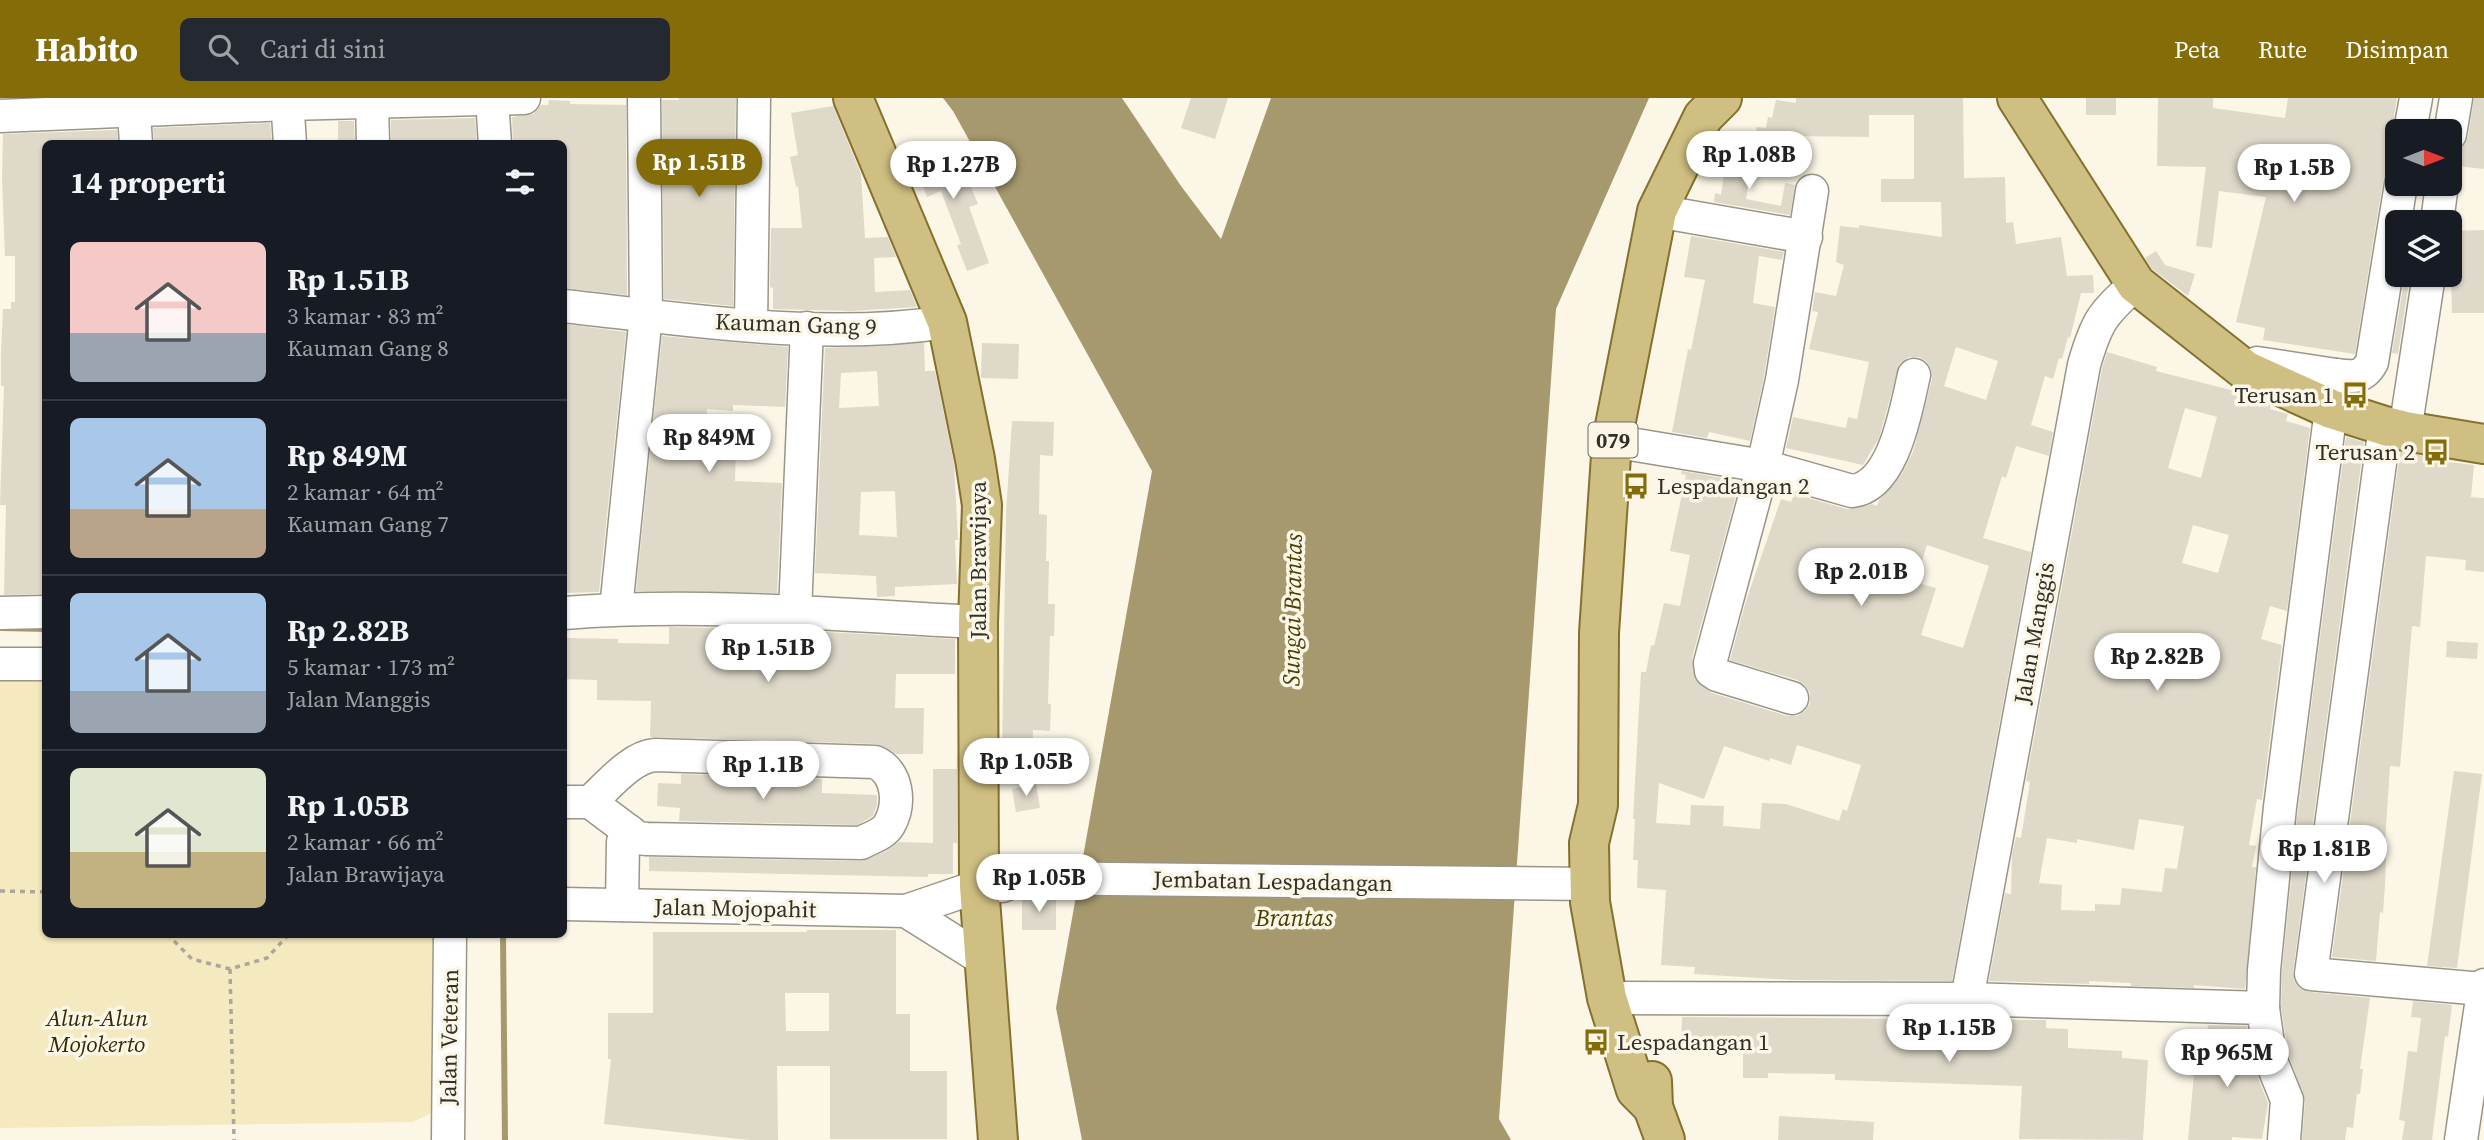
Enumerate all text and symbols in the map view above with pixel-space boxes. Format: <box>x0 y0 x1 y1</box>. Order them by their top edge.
search box <box>180 18 670 81</box>
text: Habito <box>35 27 138 72</box>
icon: search <box>204 30 242 68</box>
text: Cari di sini <box>260 31 385 67</box>
text: Peta <box>2174 33 2220 66</box>
text: Rute <box>2258 33 2307 66</box>
text: Disimpan <box>2345 33 2449 66</box>
north arrow <box>2385 119 2462 196</box>
map controls <box>2385 119 2462 287</box>
pin: Rp 1.08B <box>1677 132 1821 191</box>
text: Rp 1.08B <box>1702 138 1796 170</box>
pin: Rp 1.51B <box>627 140 771 199</box>
pin: Rp 1.27B <box>881 141 1025 201</box>
pin: Rp 1.5B <box>2229 144 2359 204</box>
text: Rp 1.51B <box>652 146 746 178</box>
text: Rp 1.27B <box>906 148 1000 180</box>
text: Rp 1.5B <box>2253 151 2335 183</box>
text: 14 properti <box>70 162 226 203</box>
icon: filters <box>501 163 539 201</box>
button: layers <box>2385 210 2462 287</box>
text: Rp 1.51B <box>287 259 409 300</box>
icon: home <box>126 270 210 354</box>
text: 3 kamar · 83 m² <box>287 300 444 332</box>
street label: Kauman Gang 9 <box>715 305 877 343</box>
text: Kauman Gang 8 <box>287 332 449 364</box>
place label: Terusan 1 <box>2234 379 2334 411</box>
bus stop icon: Terusan 1 <box>2340 380 2370 410</box>
pin: Rp 849M <box>644 414 774 474</box>
text: Rp 849M <box>663 421 755 453</box>
road number: 079 <box>1588 422 1638 458</box>
text: Rp 849M <box>287 435 407 476</box>
place label: Terusan 2 <box>2315 436 2415 468</box>
bus stop icon: Terusan 2 <box>2421 437 2451 467</box>
icon: home <box>126 446 210 530</box>
place label: Lespadangan 2 <box>1657 470 1810 502</box>
bus stop icon: Lespadangan 2 <box>1621 471 1651 501</box>
text: 2 kamar · 64 m² <box>287 476 444 508</box>
street label: Jalan Brawijaya <box>962 481 994 640</box>
text: Kauman Gang 7 <box>287 508 449 540</box>
water label: Sungai Brantas <box>1274 533 1310 687</box>
pin: Rp 2.01B <box>1789 548 1933 608</box>
text: Rp 2.01B <box>1814 555 1908 587</box>
street label: Jalan Manggis <box>2006 560 2062 707</box>
text: Rp 2.82B <box>287 610 409 651</box>
icon: home <box>126 621 210 705</box>
pin: Rp 1.51B <box>696 624 840 684</box>
text: Rp 1.51B <box>721 631 815 663</box>
pin: Rp 2.82B <box>2085 634 2229 693</box>
text: Rp 2.82B <box>2110 640 2204 672</box>
text: 5 kamar · 173 m² <box>287 651 455 683</box>
text: Jalan Manggis <box>287 683 430 715</box>
pin: Rp 1.05B <box>954 738 1098 798</box>
pin: Rp 1.1B <box>698 742 828 801</box>
text: Rp 1.05B <box>979 745 1073 777</box>
text: Rp 1.1B <box>722 748 804 780</box>
text: Rp 1.05B <box>287 785 409 826</box>
icon: home <box>126 796 210 880</box>
text: 2 kamar · 66 m² <box>287 826 444 858</box>
pin: Rp 1.81B <box>2252 826 2396 885</box>
text: Rp 1.81B <box>2277 832 2371 864</box>
pin: Rp 1.05B <box>967 854 1111 914</box>
text: Jalan Brawijaya <box>287 858 445 890</box>
text: Rp 1.05B <box>992 861 1086 893</box>
street label: Jembatan Lespadangan <box>1152 863 1393 899</box>
street label: Jalan Mojopahit <box>653 891 817 925</box>
water label: Brantas <box>1254 901 1333 934</box>
street label: Jalan Veteran <box>432 969 466 1106</box>
park label: Alun-Alun Mojokerto <box>44 1002 148 1060</box>
pin: Rp 1.15B <box>1877 1004 2021 1064</box>
text: Rp 1.15B <box>1902 1011 1996 1043</box>
place label: Lespadangan 1 <box>1617 1026 1770 1058</box>
bus stop icon: Lespadangan 1 <box>1581 1027 1611 1057</box>
pin: Rp 965M <box>2162 1030 2292 1089</box>
text: Rp 965M <box>2181 1036 2273 1068</box>

